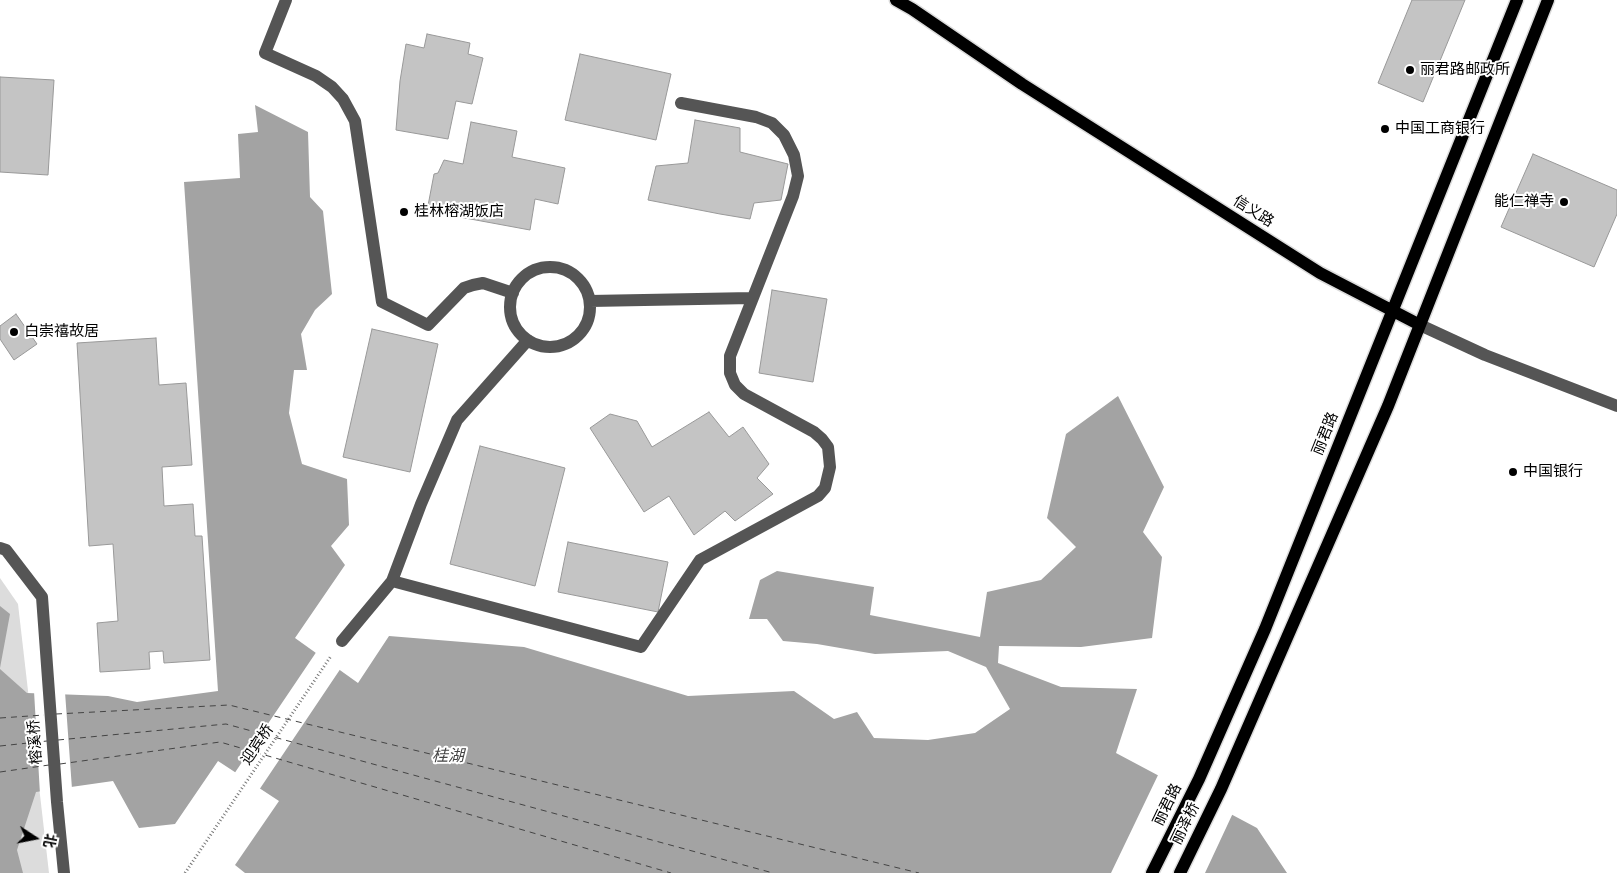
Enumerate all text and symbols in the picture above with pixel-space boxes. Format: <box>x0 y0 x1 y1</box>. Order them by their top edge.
place label: 丽君路邮政所 <box>1420 61 1510 79</box>
marker: 丽君路邮政所 <box>1404 64 1416 76</box>
place label: 中国工商银行 <box>1395 120 1485 138</box>
marker: 中国工商银行 <box>1379 123 1391 135</box>
street label: 信义路 <box>1229 192 1277 232</box>
place label: 能仁禅寺 <box>1494 193 1554 211</box>
marker: 能仁禅寺 <box>1558 196 1570 208</box>
place label: 桂林榕湖饭店 <box>414 203 504 221</box>
marker: 桂林榕湖饭店 <box>398 206 410 218</box>
place label: 白崇禧故居 <box>24 323 99 341</box>
marker: 白崇禧故居 <box>8 326 20 338</box>
street label: 丽君路 <box>1309 410 1343 458</box>
place label: 中国银行 <box>1523 463 1583 481</box>
marker: 中国银行 <box>1507 466 1519 478</box>
street label: 榕溪桥 <box>25 719 47 765</box>
street label: 迎宾桥 <box>238 721 278 769</box>
water label: 桂湖 <box>432 747 464 767</box>
street label: 丽君路 <box>1150 781 1186 829</box>
street label: 丽泽桥 <box>1168 800 1204 848</box>
north arrow <box>10 813 60 863</box>
text: 北 <box>41 832 59 849</box>

